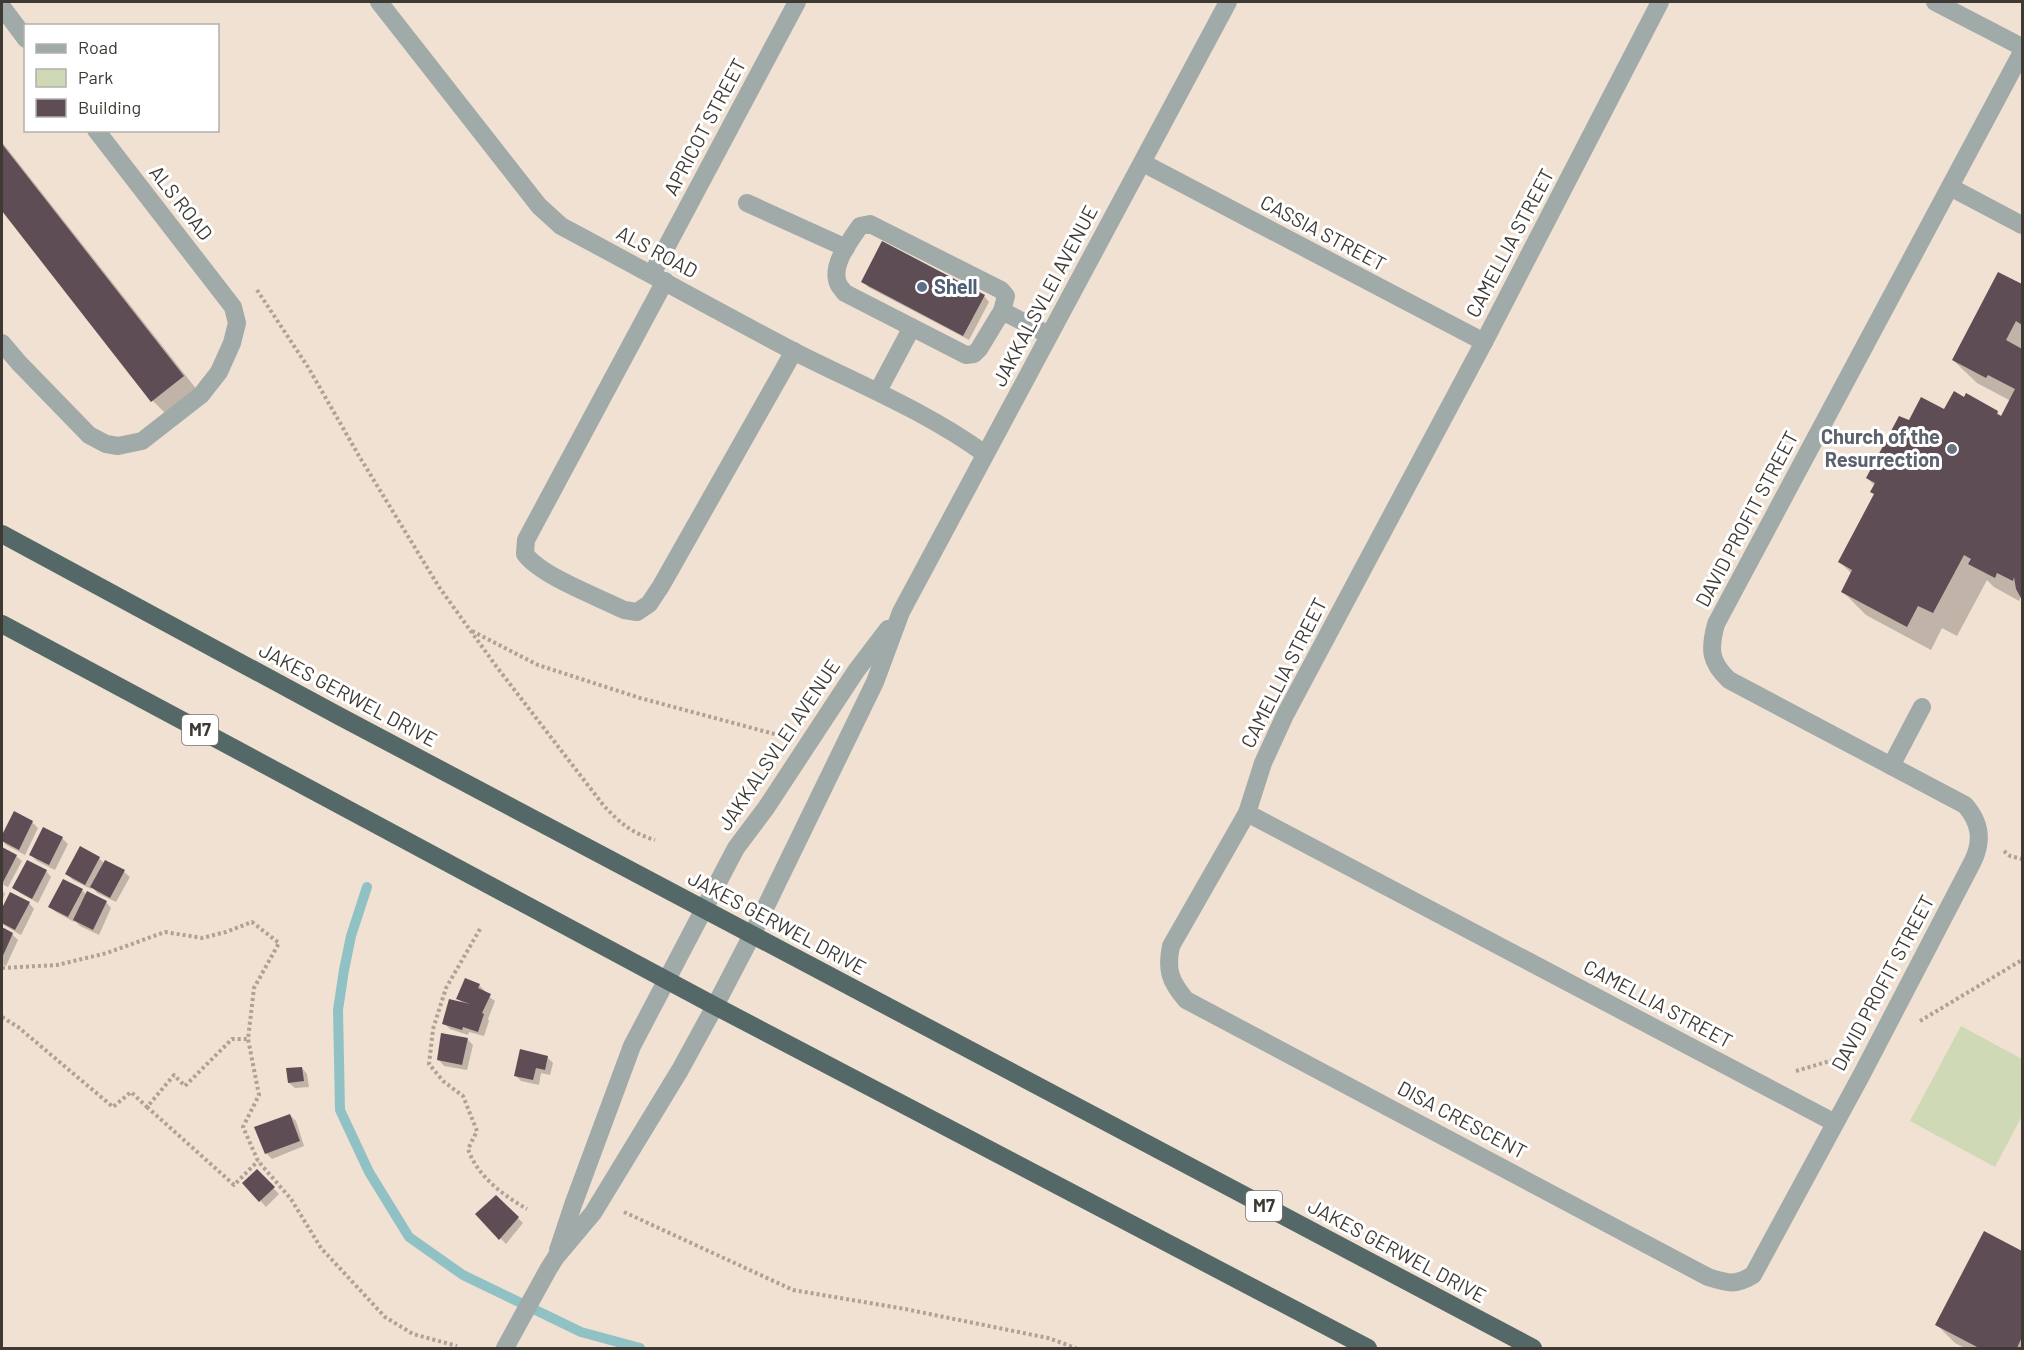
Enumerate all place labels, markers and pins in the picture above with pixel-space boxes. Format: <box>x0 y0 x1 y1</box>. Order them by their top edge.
place label: Shell <box>934 274 977 298</box>
marker: Shell <box>915 280 929 294</box>
place label: Church of the Resurrection <box>1821 424 1940 471</box>
marker: Church of the Resurrection <box>1945 442 1959 456</box>

